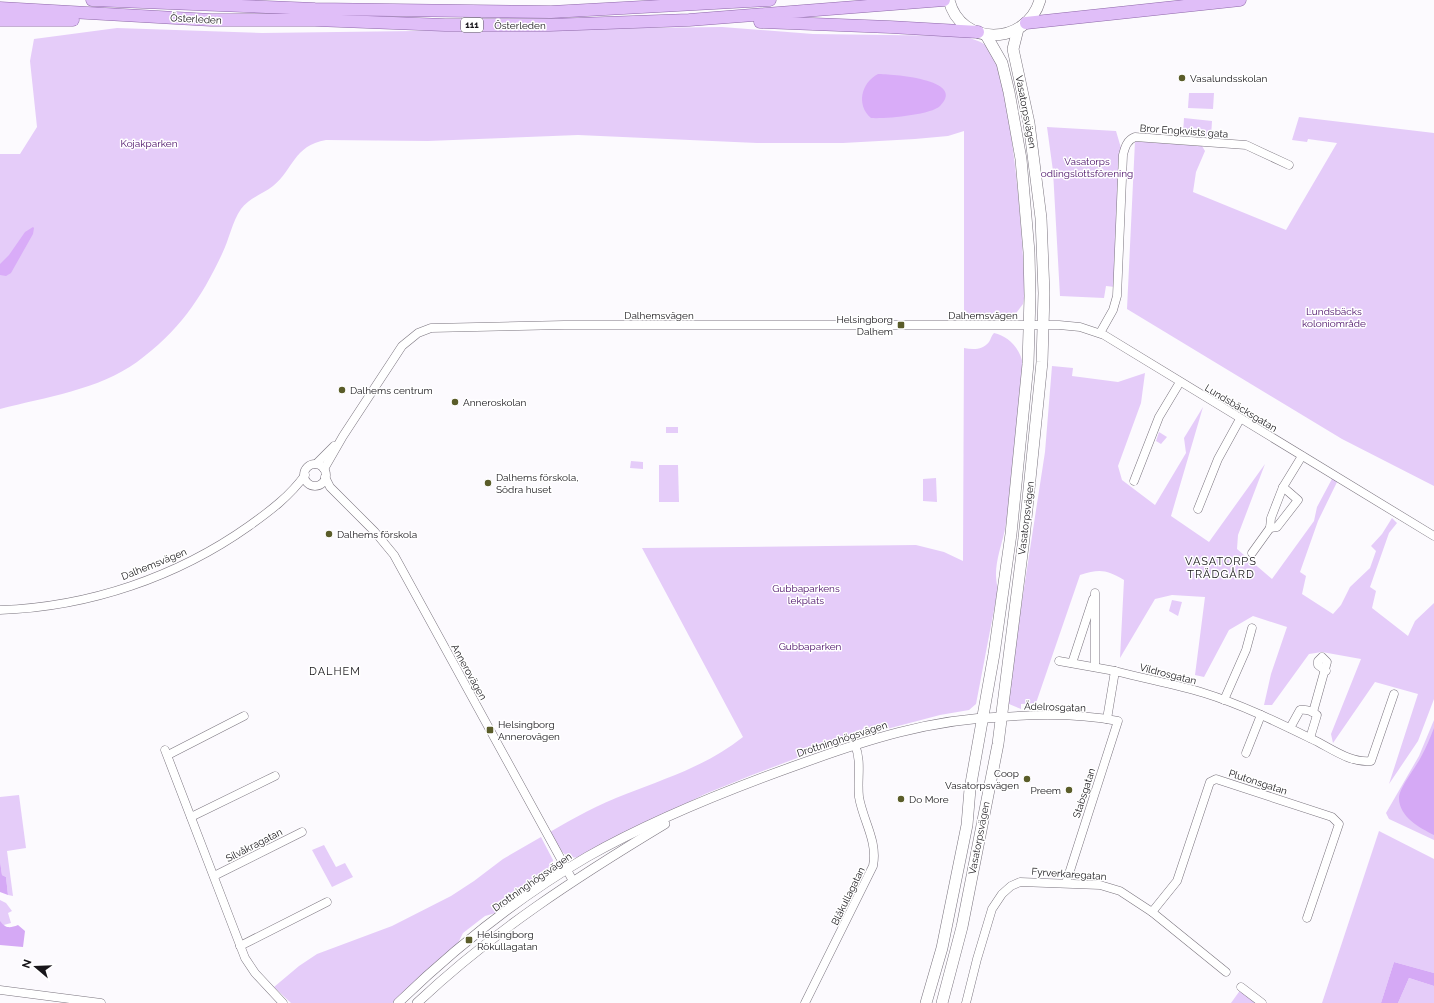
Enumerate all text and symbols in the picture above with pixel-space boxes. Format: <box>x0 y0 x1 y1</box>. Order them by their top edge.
street label: Österleden <box>170 12 222 26</box>
road number: 111 <box>461 18 483 32</box>
street label: Österleden <box>494 20 546 31</box>
marker: Vasalundsskolan <box>1177 73 1187 83</box>
place label: Vasalundsskolan <box>1190 73 1268 84</box>
street label: Vasatorpsvägen <box>1014 75 1039 150</box>
street label: Bror Engkvists gata <box>1139 122 1229 140</box>
park label: Kojakparken <box>121 138 178 149</box>
park label: Vasatorps odlingslottsförening <box>1041 156 1133 179</box>
park label: Lundsbäcks koloniområde <box>1302 306 1366 329</box>
street label: Dalhemsvägen <box>624 310 694 321</box>
street label: Dalhemsvägen <box>948 310 1018 321</box>
place label: Helsingborg Dalhem <box>836 314 893 337</box>
marker: Helsingborg Dalhem <box>896 320 906 330</box>
street label: Lundsbäcksgatan <box>1203 382 1279 434</box>
marker: Dalhems centrum <box>337 385 347 395</box>
place label: Dalhems centrum <box>350 385 433 396</box>
marker: Anneroskolan <box>450 397 460 407</box>
place label: Anneroskolan <box>463 397 527 408</box>
place label: Dalhems förskola, Södra huset <box>496 472 578 495</box>
marker: Dalhems förskola, Södra huset <box>483 478 493 488</box>
street label: Vasatorpsvägen <box>1016 480 1036 555</box>
marker: Dalhems förskola <box>324 529 334 539</box>
place label: Dalhems förskola <box>337 529 417 540</box>
street label: Dalhemsvägen <box>120 546 188 582</box>
district label: VASATORPS TRÄDGÅRD <box>1185 555 1257 581</box>
park label: Gubbaparkens lekplats <box>772 583 840 606</box>
park label: Gubbaparken <box>779 641 842 652</box>
street label: Annerovägen <box>449 642 489 702</box>
street label: Vildrosgatan <box>1138 662 1198 686</box>
district label: DALHEM <box>309 665 361 678</box>
street label: Ädelrosgatan <box>1024 700 1086 714</box>
place label: Helsingborg Annerovägen <box>498 719 560 742</box>
street label: Drottninghögsvägen <box>795 719 889 759</box>
marker: Helsingborg Annerovägen <box>485 725 495 735</box>
street label: Stabsgatan <box>1071 766 1097 819</box>
street label: Plutonsgatan <box>1227 767 1289 797</box>
place label: Coop Vasatorpsvägen <box>945 768 1019 791</box>
marker: Coop Vasatorpsvägen <box>1022 774 1032 784</box>
place label: Preem <box>1031 785 1061 796</box>
marker: Preem <box>1064 785 1074 795</box>
marker: Do More <box>896 794 906 804</box>
place label: Do More <box>909 794 949 805</box>
street label: Vasatorpsvägen <box>967 800 992 875</box>
street label: Silvåkragatan <box>224 826 284 864</box>
street label: Drottninghögsvägen <box>490 850 574 914</box>
street label: Blåkullagatan <box>829 865 867 927</box>
street label: Fyrverkaregatan <box>1031 866 1107 882</box>
place label: Helsingborg Rökullagatan <box>477 929 538 952</box>
marker: Helsingborg Rökullagatan <box>464 935 474 945</box>
north arrow <box>16 947 56 987</box>
text: N <box>20 958 35 970</box>

